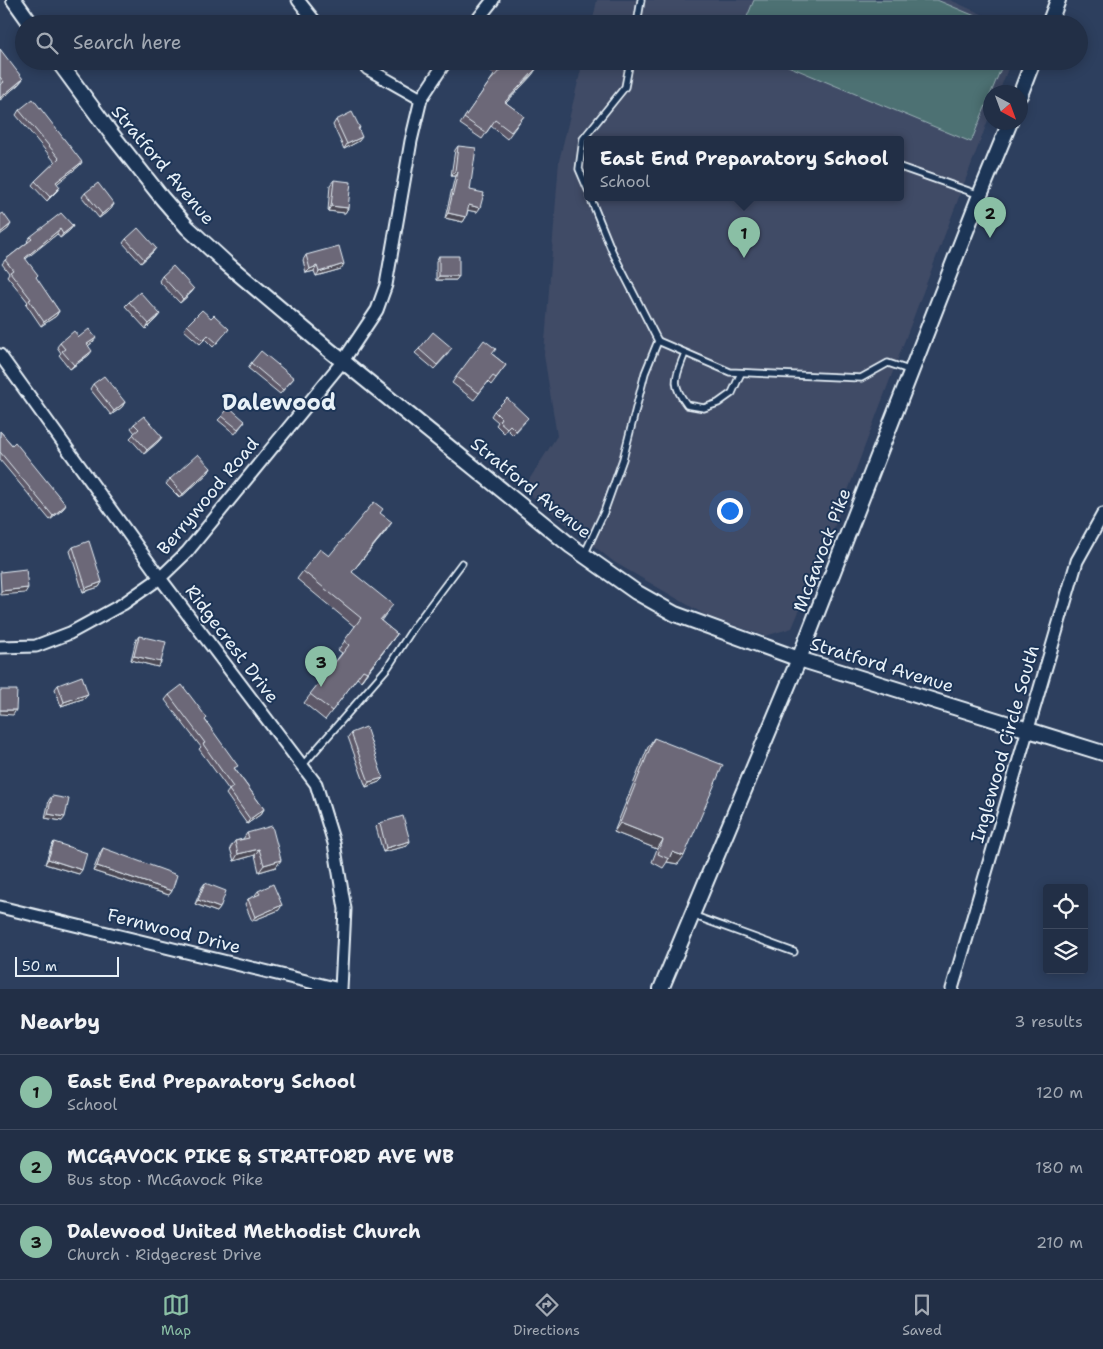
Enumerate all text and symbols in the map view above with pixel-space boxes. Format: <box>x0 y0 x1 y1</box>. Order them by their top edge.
search box <box>15 15 1088 70</box>
icon: search <box>33 29 61 57</box>
text: Search here <box>73 30 182 55</box>
north arrow <box>983 85 1028 130</box>
street label: Stratford Avenue <box>106 100 220 230</box>
popup <box>584 136 904 201</box>
text: East End Preparatory School <box>600 146 888 171</box>
text: School <box>600 171 650 192</box>
pin: 2 <box>974 197 1006 238</box>
pin: 1 <box>728 217 760 258</box>
district label: Dalewood <box>222 388 336 417</box>
street label: Berrywood Road <box>152 432 264 560</box>
street label: Stratford Avenue <box>466 432 596 544</box>
street label: McGavock Pike <box>787 485 857 615</box>
your location <box>717 498 743 524</box>
street label: Ridgecrest Drive <box>180 580 284 708</box>
street label: Stratford Avenue <box>807 632 957 698</box>
street label: Inglewood Circle South <box>965 642 1045 846</box>
pin: 3 <box>305 646 337 687</box>
map controls <box>1043 884 1088 974</box>
button: locate <box>1043 884 1088 929</box>
street label: Fernwood Drive <box>105 903 243 959</box>
button: layers <box>1043 929 1088 974</box>
scale bar <box>15 954 119 977</box>
text: 50 m <box>22 957 57 975</box>
text: Nearby <box>20 1008 100 1036</box>
text: 3 results <box>1014 1011 1083 1032</box>
text: East End Preparatory School <box>67 1069 356 1094</box>
text: 1 <box>32 1082 40 1103</box>
text: 120 m <box>1036 1082 1083 1103</box>
text: School <box>67 1094 117 1115</box>
text: MCGAVOCK PIKE & STRATFORD AVE WB <box>67 1144 454 1169</box>
text: 2 <box>30 1157 42 1178</box>
text: 180 m <box>1035 1157 1083 1178</box>
text: Bus stop · McGavock Pike <box>67 1169 263 1190</box>
text: Dalewood United Methodist Church <box>67 1219 421 1244</box>
text: 3 <box>30 1232 42 1253</box>
text: 210 m <box>1036 1232 1083 1253</box>
text: Church · Ridgecrest Drive <box>67 1244 262 1265</box>
tab: Map <box>161 1291 191 1339</box>
tab: Directions <box>513 1291 580 1339</box>
tab: Saved <box>902 1291 942 1339</box>

